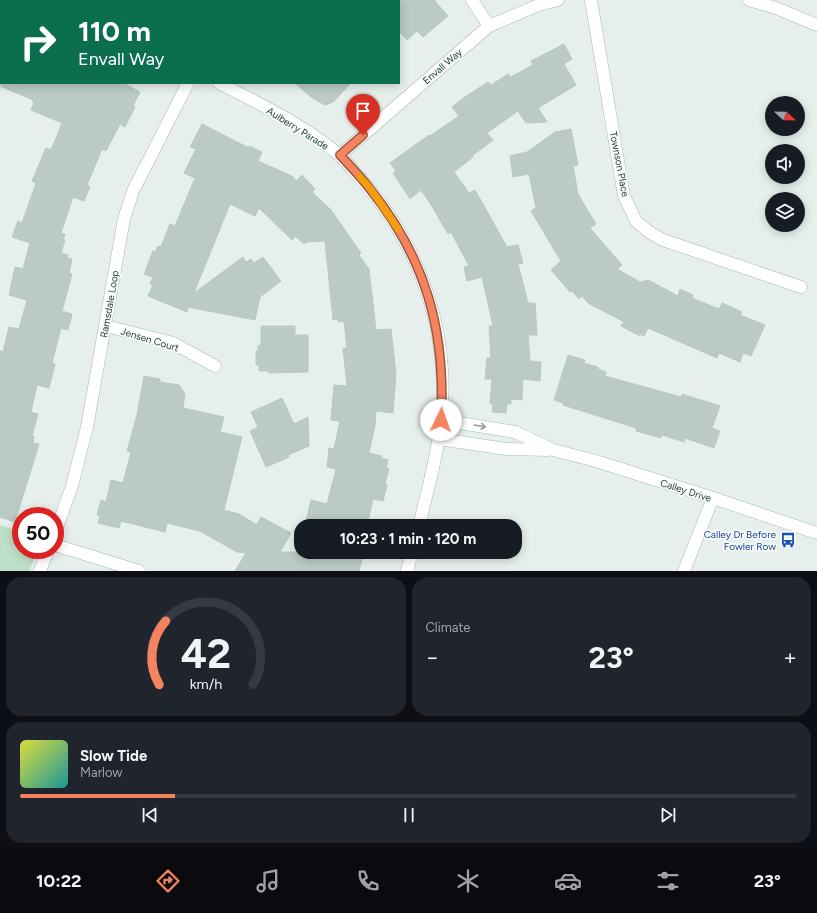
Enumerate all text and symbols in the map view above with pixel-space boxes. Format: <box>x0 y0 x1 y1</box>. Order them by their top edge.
text: 110 m <box>78 14 151 48</box>
icon: right <box>12 16 64 68</box>
street label: Envall Way <box>420 45 465 87</box>
text: Envall Way <box>78 48 164 70</box>
pin <box>346 94 380 135</box>
north arrow <box>765 96 805 136</box>
map controls <box>765 96 805 232</box>
icon: arrive <box>352 100 374 122</box>
street label: Aulberry Parade <box>264 104 332 153</box>
street label: Townson Place <box>607 130 632 198</box>
button: sound <box>765 144 805 184</box>
button: layers <box>765 192 805 232</box>
street label: Ramsdale Loop <box>97 269 122 339</box>
street label: Jensen Court <box>119 324 181 355</box>
position arrow <box>420 399 462 441</box>
one-way arrow <box>473 423 486 431</box>
street label: Calley Drive <box>659 476 714 505</box>
speed limit sign: 50 <box>12 507 64 559</box>
place label: Calley Dr Before Fowler Row <box>704 528 777 553</box>
text: 10:23 · 1 min · 120 m <box>340 530 476 548</box>
bus stop icon: Calley Dr Before Fowler Row <box>779 531 797 549</box>
text: Climate <box>426 620 470 635</box>
text: 42 <box>181 627 231 677</box>
text: 23° <box>589 639 634 676</box>
text: − <box>426 644 439 671</box>
text: + <box>783 644 797 671</box>
text: km/h <box>189 674 222 692</box>
text: Slow Tide <box>80 747 147 765</box>
text: Marlow <box>80 765 122 780</box>
icon: previous <box>139 804 161 826</box>
icon: pause <box>398 804 420 826</box>
icon: next <box>657 804 679 826</box>
icon: directions <box>154 867 182 895</box>
icon: music <box>254 867 282 895</box>
icon: phone <box>354 867 382 895</box>
icon: climate <box>454 867 482 895</box>
icon: car <box>554 867 582 895</box>
icon: filters <box>654 867 682 895</box>
text: 10:22 <box>36 870 82 892</box>
text: 23° <box>754 870 781 892</box>

